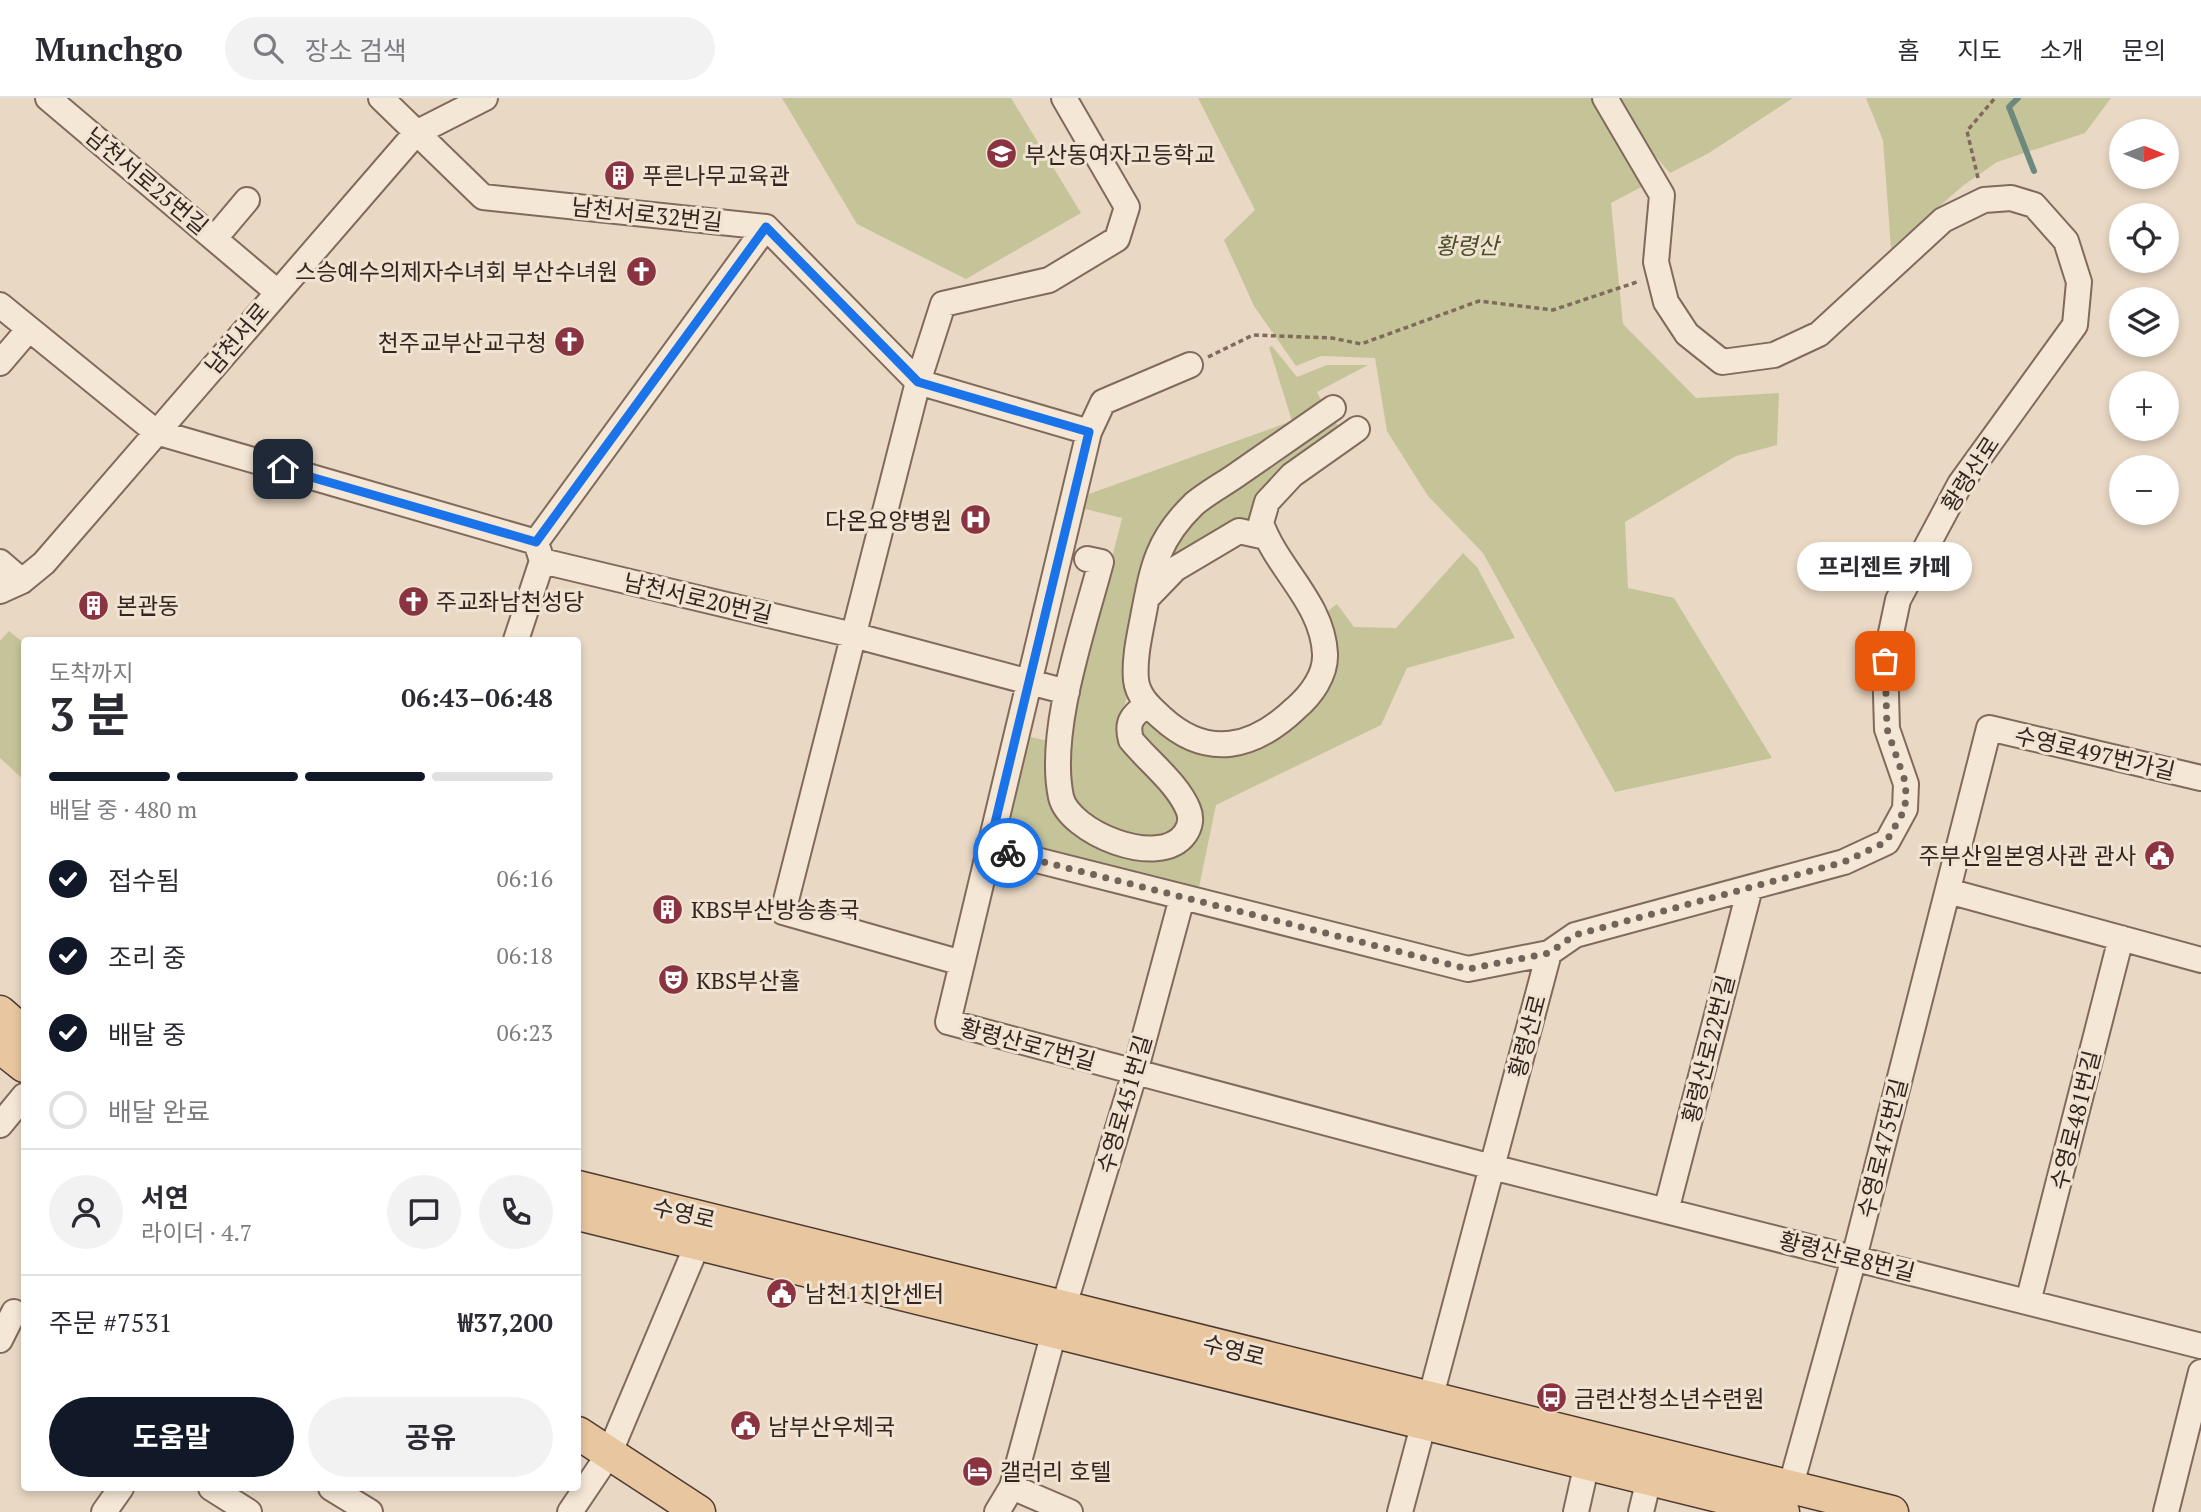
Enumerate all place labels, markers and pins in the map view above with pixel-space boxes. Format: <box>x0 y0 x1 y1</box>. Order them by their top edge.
school or university icon: 부산동여자고등학교 <box>985 137 1019 171</box>
place label: 부산동여자고등학교 <box>1025 139 1215 170</box>
building icon: 푸른나무교육관 <box>602 158 636 192</box>
place label: 푸른나무교육관 <box>642 160 790 191</box>
church icon: 스승예수의제자수녀회 부산수녀원 <box>624 254 658 288</box>
place label: 스승예수의제자수녀회 부산수녀원 <box>295 256 618 287</box>
church icon: 천주교부산교구청 <box>553 325 587 359</box>
place label: 천주교부산교구청 <box>378 327 547 358</box>
pin <box>253 439 313 499</box>
hospital icon: 다온요양병원 <box>958 503 992 537</box>
place label: 다온요양병원 <box>825 505 952 536</box>
callout: 프리젠트 카페 <box>1798 542 1972 591</box>
church icon: 주교좌남천성당 <box>396 584 430 618</box>
place label: 주교좌남천성당 <box>436 586 584 617</box>
building icon: 본관동 <box>76 588 110 622</box>
place label: 본관동 <box>116 590 179 621</box>
pin <box>1855 631 1915 691</box>
public building icon: 주부산일본영사관 관사 <box>2142 838 2176 872</box>
place label: 주부산일본영사관 관사 <box>1919 840 2136 871</box>
building icon: KBS부산방송총국 <box>651 892 685 926</box>
place label: KBS부산방송총국 <box>691 894 859 925</box>
theatre icon: KBS부산홀 <box>656 963 690 997</box>
place label: KBS부산홀 <box>696 965 801 996</box>
public building icon: 남천1치안센터 <box>765 1276 799 1310</box>
place label: 남천1치안센터 <box>805 1278 944 1309</box>
bus stop icon: 금련산청소년수련원 <box>1534 1381 1568 1415</box>
place label: 금련산청소년수련원 <box>1574 1383 1764 1414</box>
public building icon: 남부산우체국 <box>728 1409 762 1443</box>
place label: 남부산우체국 <box>768 1411 895 1442</box>
hotel icon: 갤러리 호텔 <box>960 1454 994 1488</box>
place label: 갤러리 호텔 <box>1000 1456 1111 1487</box>

